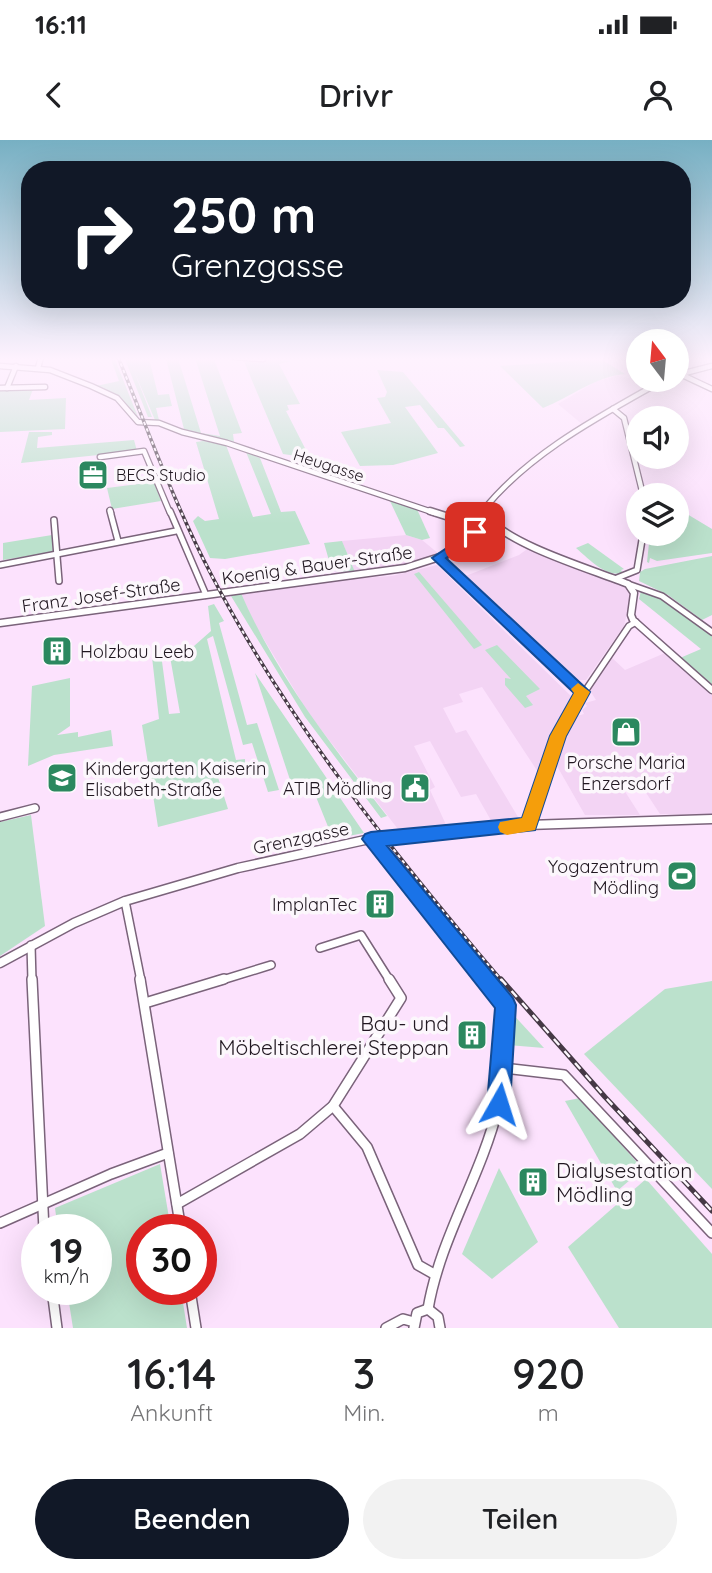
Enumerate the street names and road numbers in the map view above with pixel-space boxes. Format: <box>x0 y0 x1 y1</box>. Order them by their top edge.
street label: Heugasse <box>291 444 367 486</box>
street label: Koenig & Bauer-Straße <box>220 540 414 590</box>
street label: Franz Josef-Straße <box>20 572 182 618</box>
street label: Grenzgasse <box>251 817 351 859</box>

